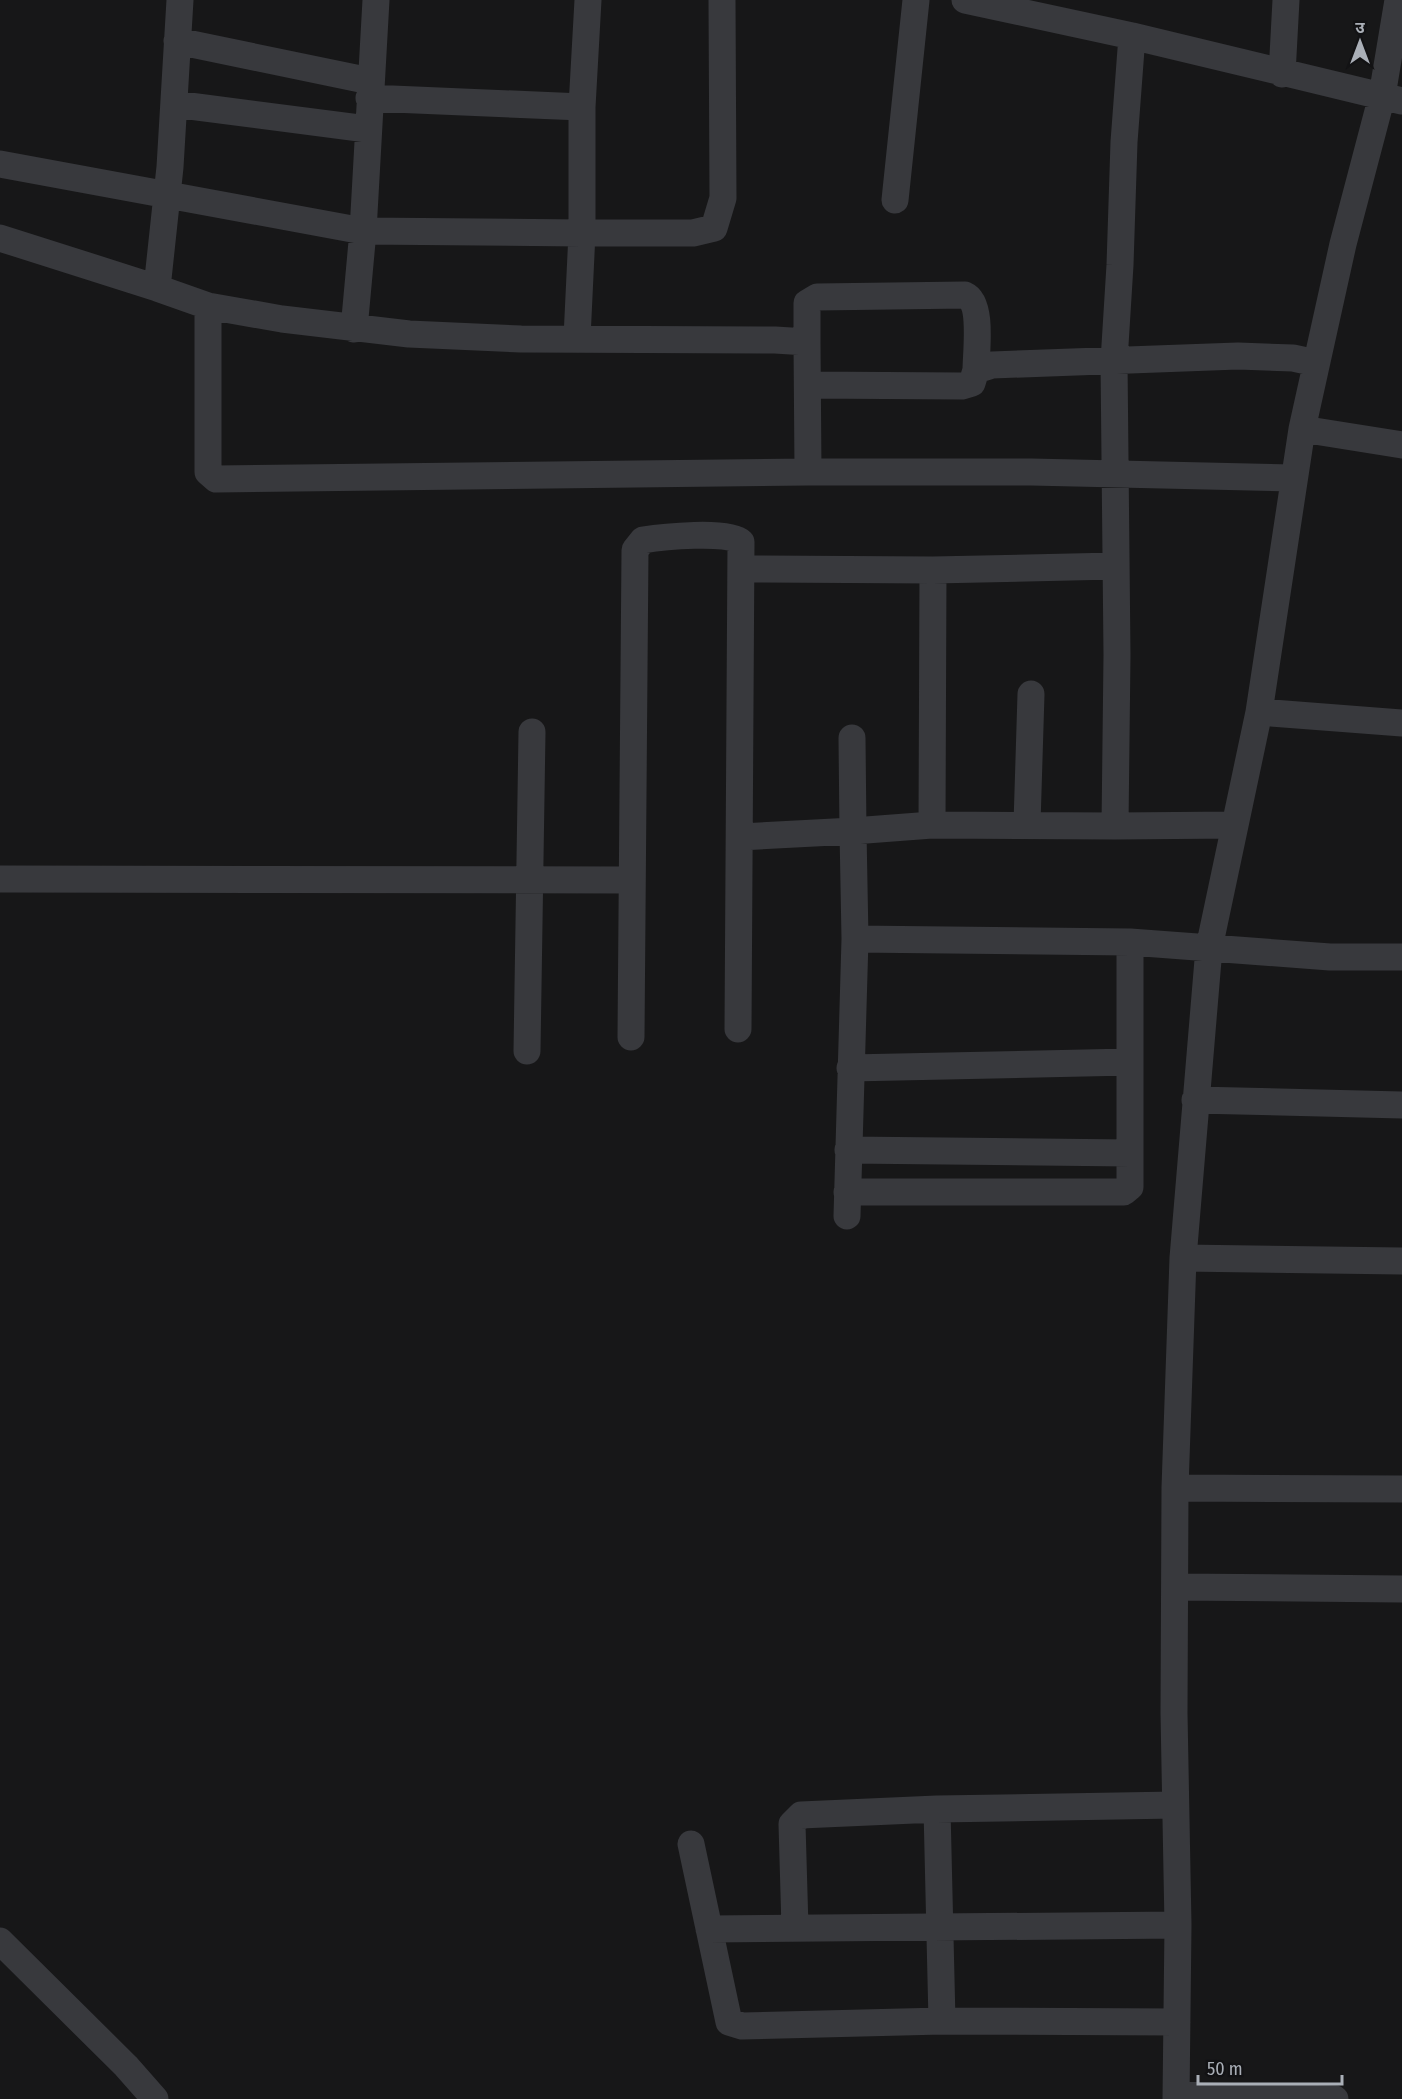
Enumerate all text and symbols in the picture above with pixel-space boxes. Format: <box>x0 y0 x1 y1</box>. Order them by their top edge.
north arrow <box>1330 12 1390 72</box>
text: उ <box>1355 18 1365 37</box>
scale bar <box>1198 2048 1342 2086</box>
text: 50 m <box>1207 2058 1243 2080</box>

